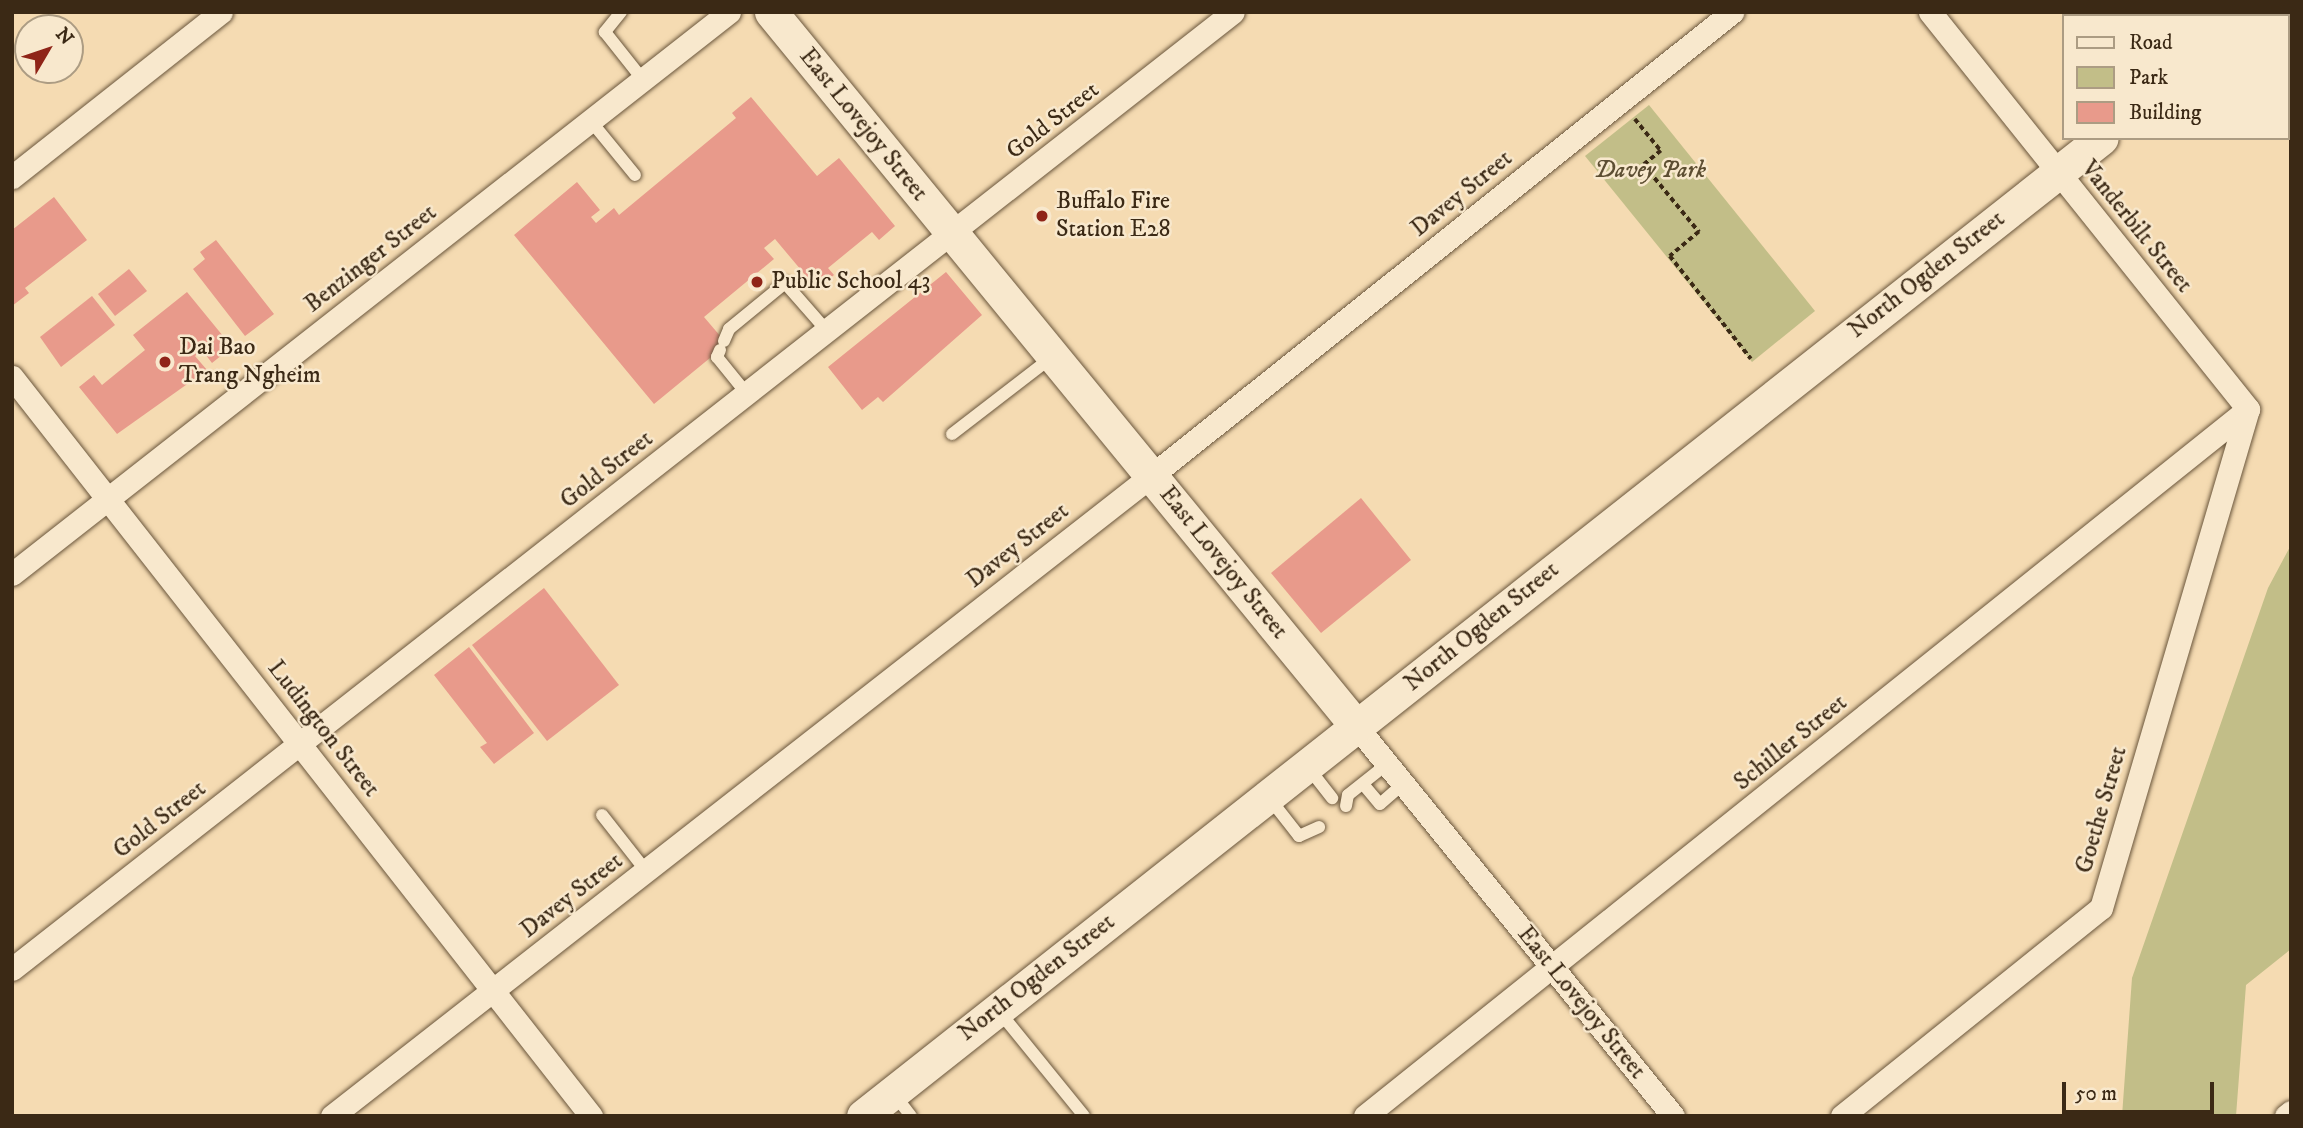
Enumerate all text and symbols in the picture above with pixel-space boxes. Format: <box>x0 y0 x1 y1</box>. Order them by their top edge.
north arrow <box>14 14 84 84</box>
legend <box>2062 14 2289 140</box>
text: N <box>50 23 78 50</box>
text: Road <box>2129 30 2173 56</box>
street label: East Lovejoy Street <box>793 43 933 207</box>
text: Park <box>2129 65 2168 91</box>
street label: Gold Street <box>1001 76 1105 166</box>
text: Building <box>2129 100 2201 126</box>
street label: Davey Street <box>1406 145 1518 243</box>
street label: Vanderbilt Street <box>2074 155 2198 299</box>
park label: Davey Park <box>1594 157 1706 185</box>
place label: Buffalo Fire Station E28 <box>1056 188 1170 244</box>
street label: Benzinger Street <box>299 199 443 319</box>
street label: North Ogden Street <box>1843 205 2011 345</box>
marker: Buffalo Fire Station E28 <box>1034 208 1050 224</box>
place label: Public School 43 <box>771 268 930 296</box>
marker: Public School 43 <box>749 274 765 290</box>
place label: Dai Bao Trang Ngheim <box>179 334 321 390</box>
marker: Dai Bao Trang Ngheim <box>157 354 173 370</box>
street label: Gold Street <box>555 425 659 515</box>
street label: East Lovejoy Street <box>1153 481 1293 645</box>
street label: Davey Street <box>961 497 1075 595</box>
street label: North Ogden Street <box>1399 556 1565 698</box>
street label: Ludington Street <box>261 655 385 803</box>
street label: Schiller Street <box>1729 689 1853 797</box>
street label: Goethe Street <box>2070 743 2134 877</box>
street label: Gold Street <box>108 775 212 865</box>
street label: Davey Street <box>515 847 629 945</box>
street label: North Ogden Street <box>953 908 1121 1048</box>
street label: East Lovejoy Street <box>1511 921 1651 1085</box>
scale bar <box>2065 1068 2217 1112</box>
text: 50 m <box>2075 1081 2117 1107</box>

